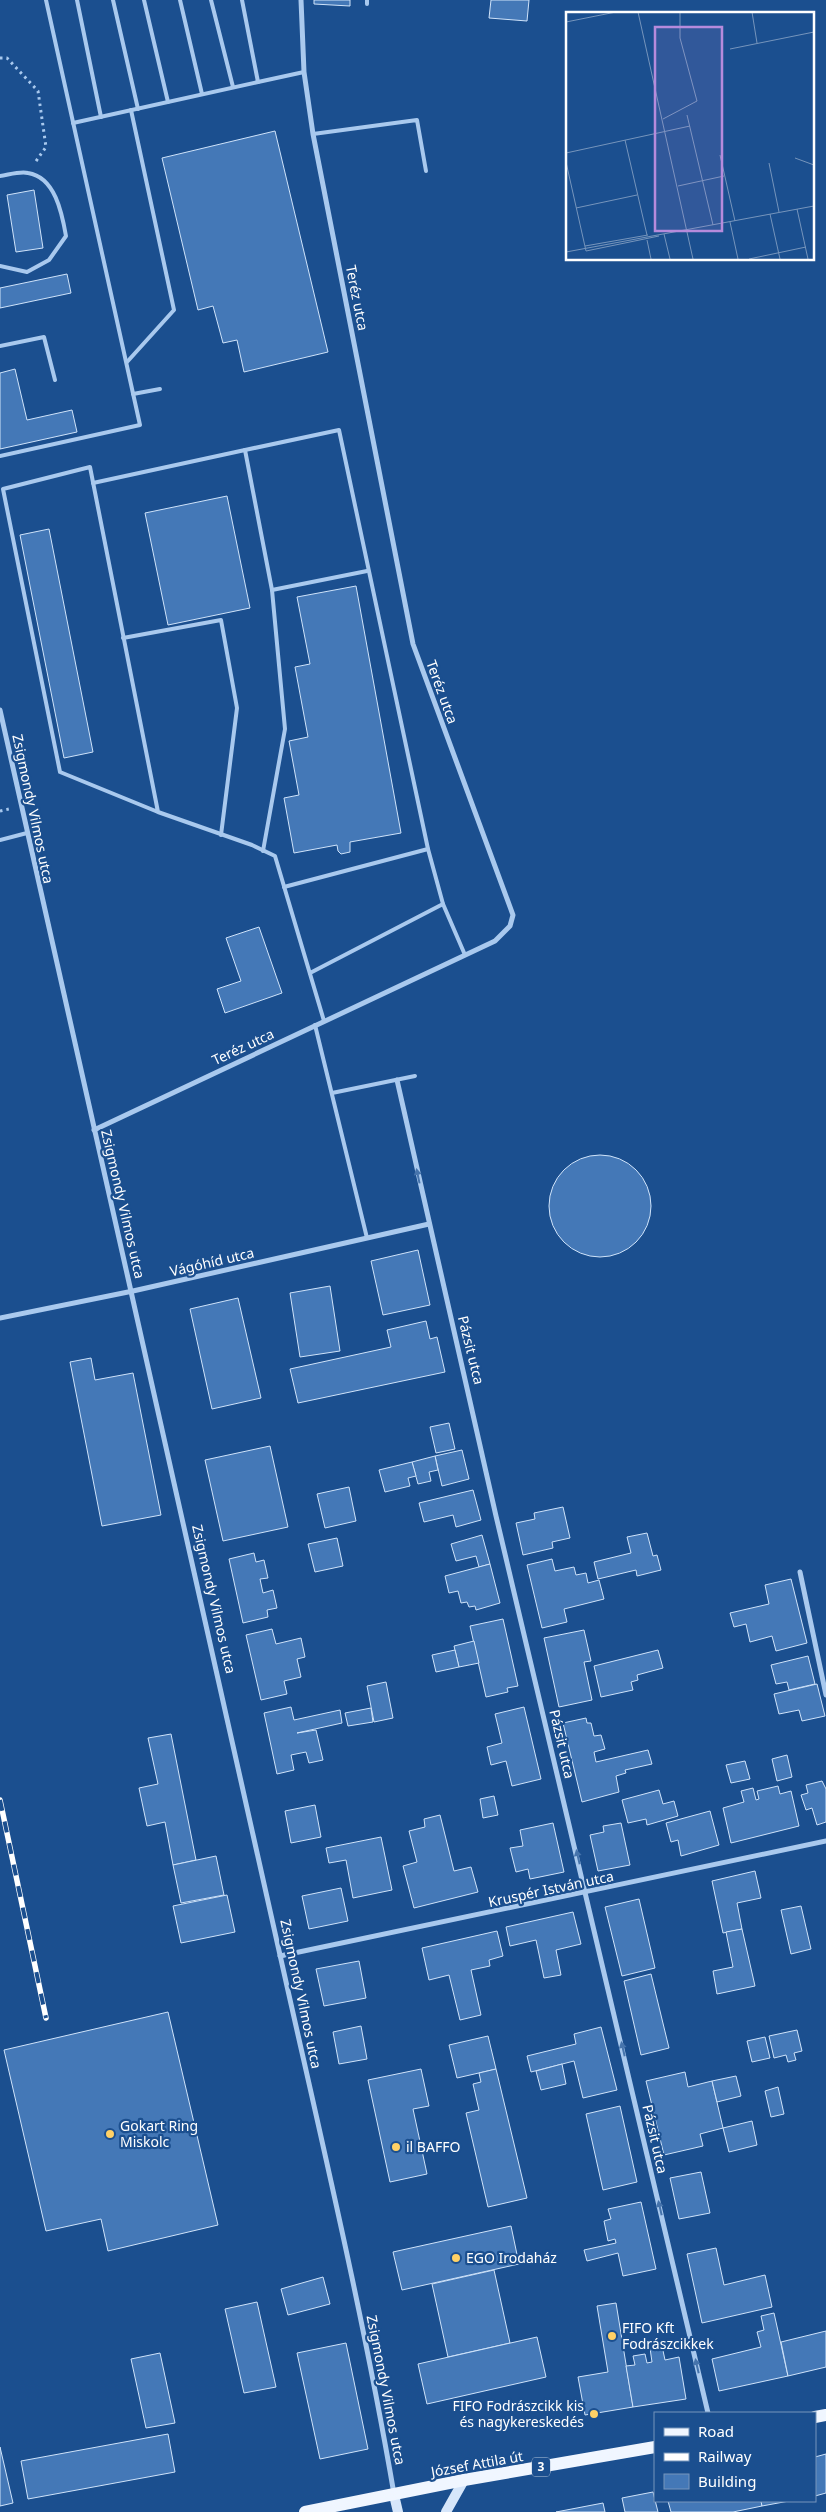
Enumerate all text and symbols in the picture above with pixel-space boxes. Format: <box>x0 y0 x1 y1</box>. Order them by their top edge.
inset map <box>566 12 814 260</box>
street label: Teréz utca <box>342 263 373 332</box>
street label: Teréz utca <box>422 657 463 726</box>
street label: Zsigmondy Vilmos utca <box>8 732 59 885</box>
street label: Teréz utca <box>209 1024 277 1069</box>
street label: Zsigmondy Vilmos utca <box>97 1128 150 1280</box>
one-way arrow <box>414 1168 422 1184</box>
street label: Vágóhíd utca <box>168 1243 256 1280</box>
street label: Pázsit utca <box>454 1314 489 1386</box>
street label: Zsigmondy Vilmos utca <box>188 1523 241 1675</box>
street label: Pázsit utca <box>545 1708 580 1780</box>
one-way arrow <box>574 1850 582 1865</box>
street label: Kruspér István utca <box>486 1866 615 1911</box>
street label: Zsigmondy Vilmos utca <box>276 1917 327 2070</box>
one-way arrow <box>619 2042 627 2057</box>
street label: Pázsit utca <box>638 2103 673 2175</box>
place label: Gokart Ring Miskolc <box>120 2116 198 2151</box>
marker: Gokart Ring Miskolc <box>104 2128 116 2140</box>
place label: il BAFFO <box>406 2137 460 2156</box>
marker: il BAFFO <box>390 2141 402 2153</box>
one-way arrow <box>656 2200 664 2215</box>
place label: EGO Irodaház <box>466 2248 557 2267</box>
marker: EGO Irodaház <box>450 2252 462 2264</box>
street label: Zsigmondy Vilmos utca <box>363 2313 410 2466</box>
place label: FIFO Kft Fodrászcikkek <box>622 2318 714 2353</box>
marker: FIFO Kft Fodrászcikkek <box>606 2330 618 2342</box>
one-way arrow <box>693 2358 701 2373</box>
place label: FIFO Fodrászcikk kis és nagykereskedés <box>452 2396 584 2431</box>
marker: FIFO Fodrászcikk kis és nagykereskedés <box>588 2408 600 2420</box>
legend <box>654 2412 816 2502</box>
text: Road <box>698 2421 734 2441</box>
street label: József Attila út <box>427 2446 524 2481</box>
text: Railway <box>698 2446 752 2466</box>
road number: 3 <box>532 2458 550 2476</box>
text: Building <box>698 2471 756 2491</box>

